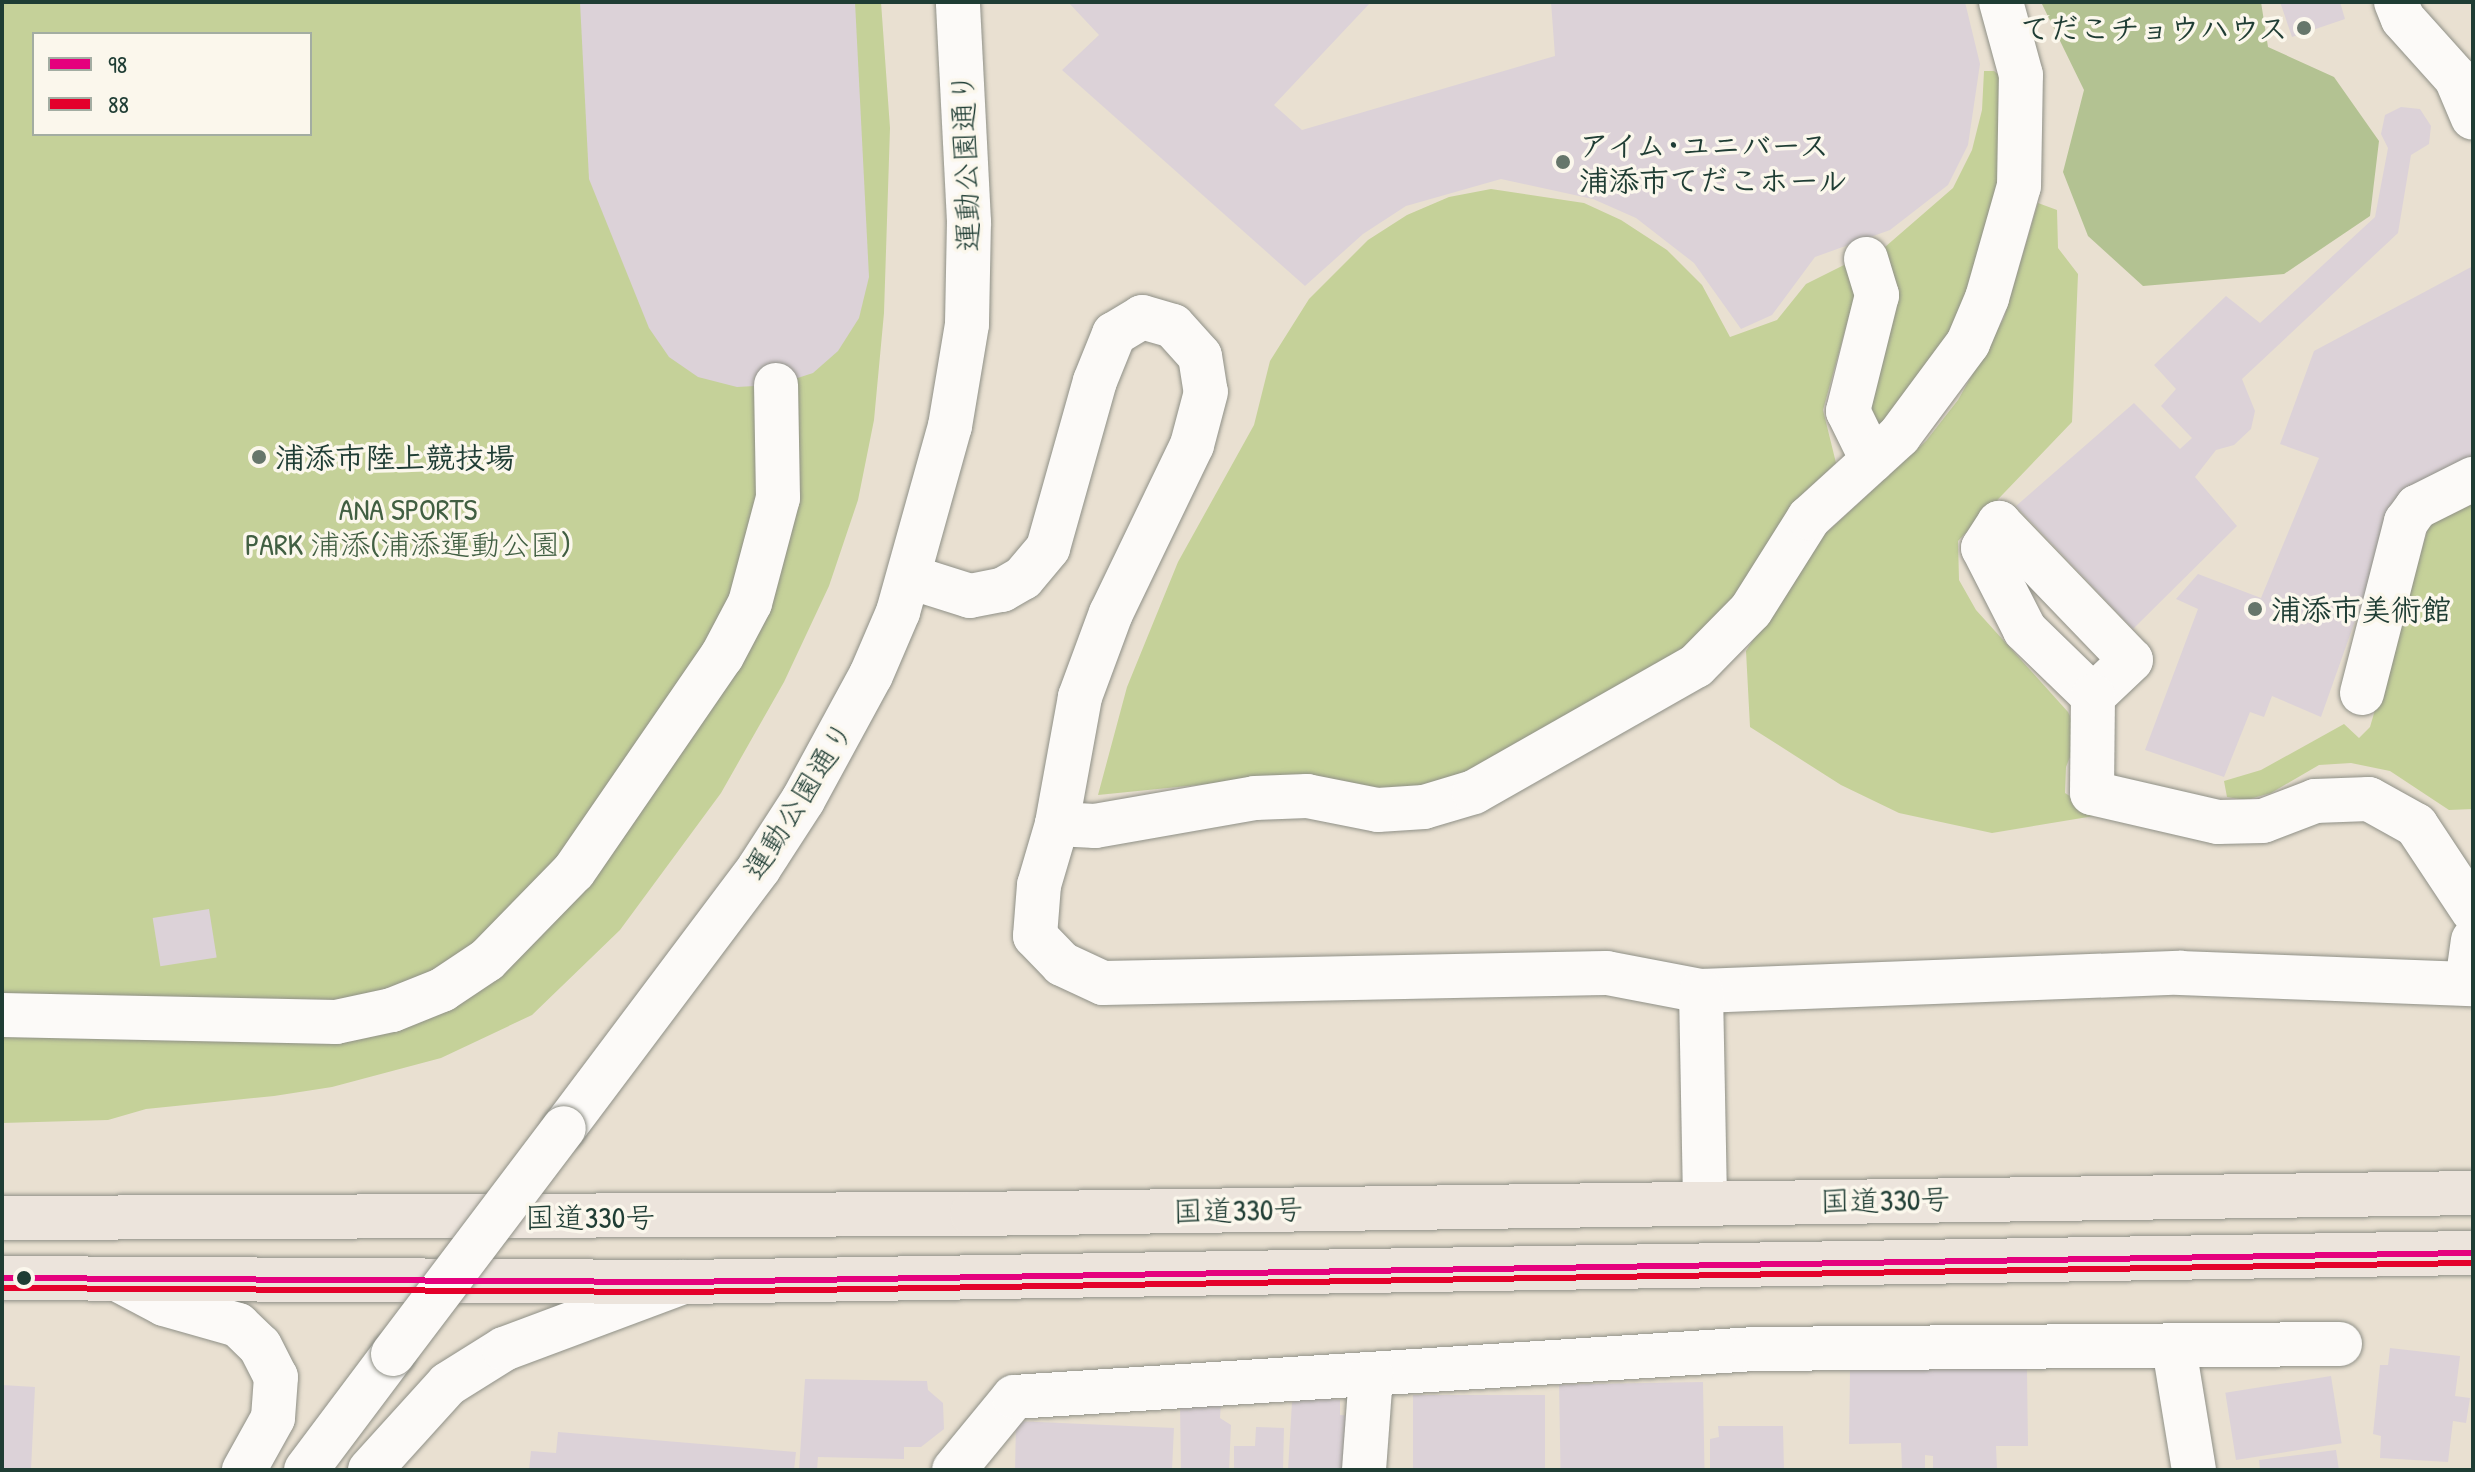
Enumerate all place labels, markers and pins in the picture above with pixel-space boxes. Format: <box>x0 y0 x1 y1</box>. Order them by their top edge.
place label: てだこチョウハウス <box>2018 10 2288 46</box>
marker: てだこチョウハウス <box>2295 19 2313 37</box>
place label: アイム･ユニバース 浦添市てだこホール <box>1579 127 1849 198</box>
marker: アイム･ユニバース 浦添市てだこホール <box>1554 153 1572 171</box>
place label: 浦添市陸上競技場 <box>275 439 515 475</box>
marker: 浦添市陸上競技場 <box>250 448 268 466</box>
place label: 浦添市美術館 <box>2271 591 2451 627</box>
marker: 浦添市美術館 <box>2246 600 2264 618</box>
unlabelled marker <box>16 1270 32 1286</box>

